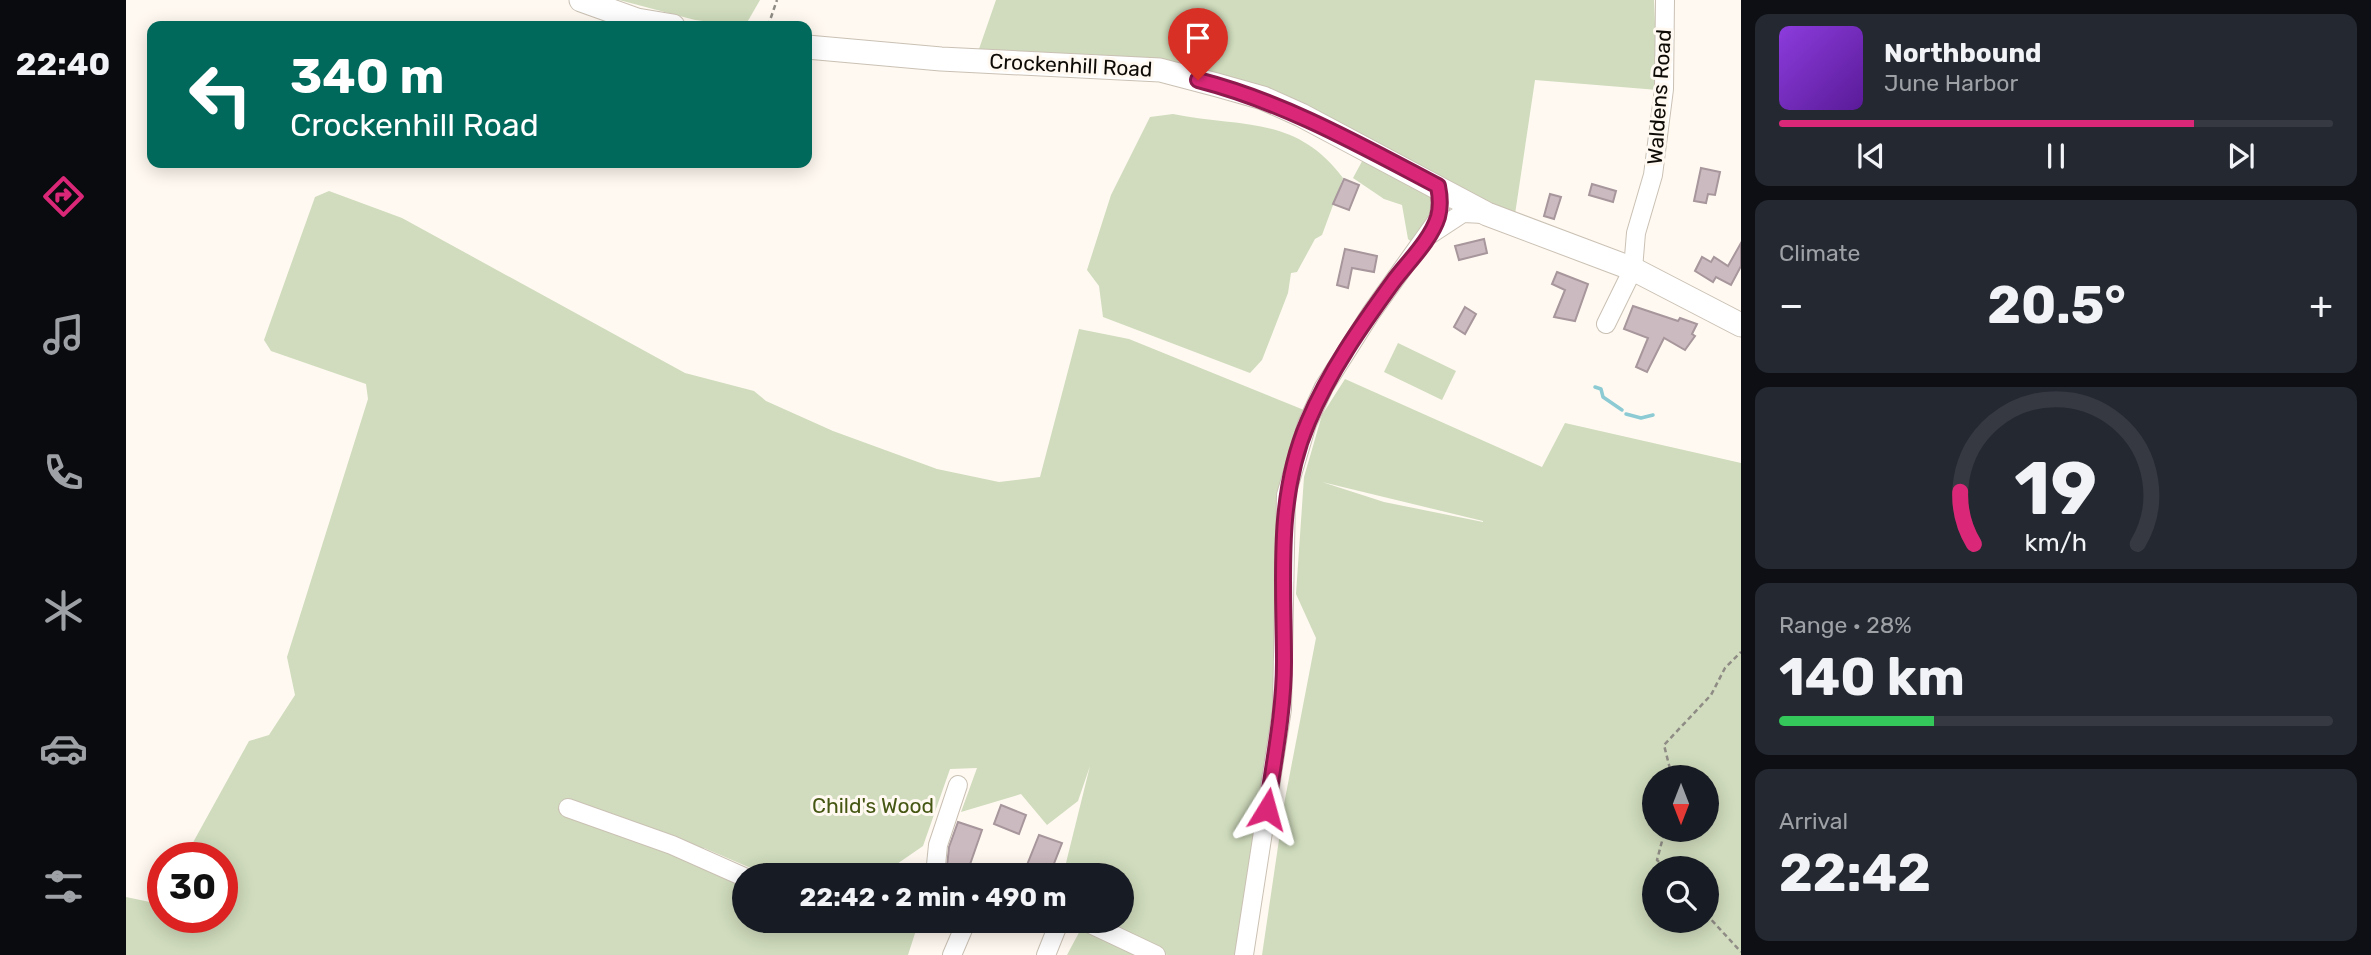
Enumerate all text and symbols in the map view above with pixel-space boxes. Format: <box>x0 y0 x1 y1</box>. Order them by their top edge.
pin <box>1168 8 1228 80</box>
icon: arrive <box>1179 19 1217 57</box>
street label: Waldens Road <box>1642 28 1676 166</box>
text: Northbound <box>1884 38 2042 69</box>
text: 22:40 <box>16 45 110 83</box>
text: 340 m <box>290 47 444 105</box>
street label: Crockenhill Road <box>989 48 1153 82</box>
icon: left <box>175 49 266 140</box>
text: June Harbor <box>1884 69 2018 97</box>
text: Crockenhill Road <box>290 106 539 144</box>
icon: previous <box>1852 137 1890 175</box>
icon: pause <box>2037 137 2075 175</box>
icon: next <box>2222 137 2260 175</box>
icon: directions <box>39 172 88 221</box>
text: Climate <box>1779 239 1860 267</box>
text: 20.5° <box>1987 274 2126 336</box>
text: − <box>1779 282 1804 328</box>
text: + <box>2309 282 2333 328</box>
icon: music <box>39 310 88 359</box>
text: 19 <box>2015 446 2097 532</box>
icon: phone <box>39 448 88 497</box>
text: km/h <box>2025 527 2087 556</box>
icon: climate <box>39 586 88 635</box>
text: Range · 28% <box>1779 611 1912 639</box>
text: 140 km <box>1779 646 1965 708</box>
icon: car <box>39 724 88 773</box>
north arrow <box>1642 765 1718 842</box>
map controls <box>1642 765 1719 933</box>
position arrow <box>1230 772 1304 846</box>
park label: Child's Wood <box>812 793 934 818</box>
text: Arrival <box>1779 807 1848 835</box>
speed limit sign: 30 <box>147 842 238 933</box>
text: 22:42 <box>1779 842 1931 904</box>
button: search <box>1642 856 1719 933</box>
icon: filters <box>39 862 88 911</box>
text: 22:42 · 2 min · 490 m <box>799 882 1067 913</box>

